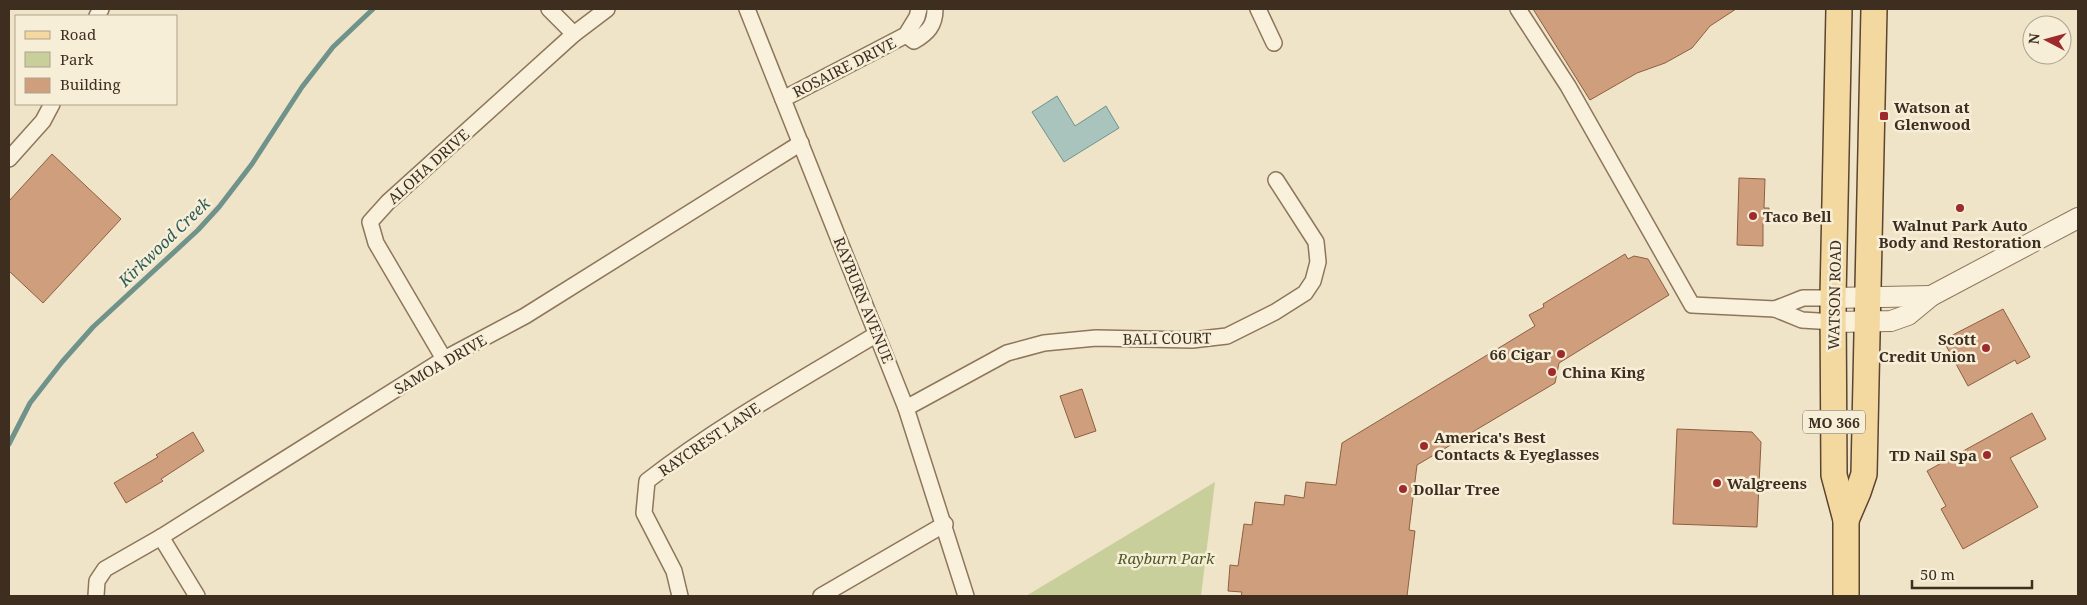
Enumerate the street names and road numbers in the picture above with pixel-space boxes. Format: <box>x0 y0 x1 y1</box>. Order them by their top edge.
street label: ROSAIRE DRIVE <box>789 32 899 102</box>
street label: ALOHA DRIVE <box>383 124 473 208</box>
street label: RAYBURN AVENUE <box>829 234 899 366</box>
street label: WATSON ROAD <box>1823 240 1845 350</box>
street label: BALI COURT <box>1122 327 1212 349</box>
street label: SAMOA DRIVE <box>390 329 490 399</box>
street label: RAYCREST LANE <box>654 398 764 480</box>
road number: MO 366 <box>1803 411 1865 434</box>

